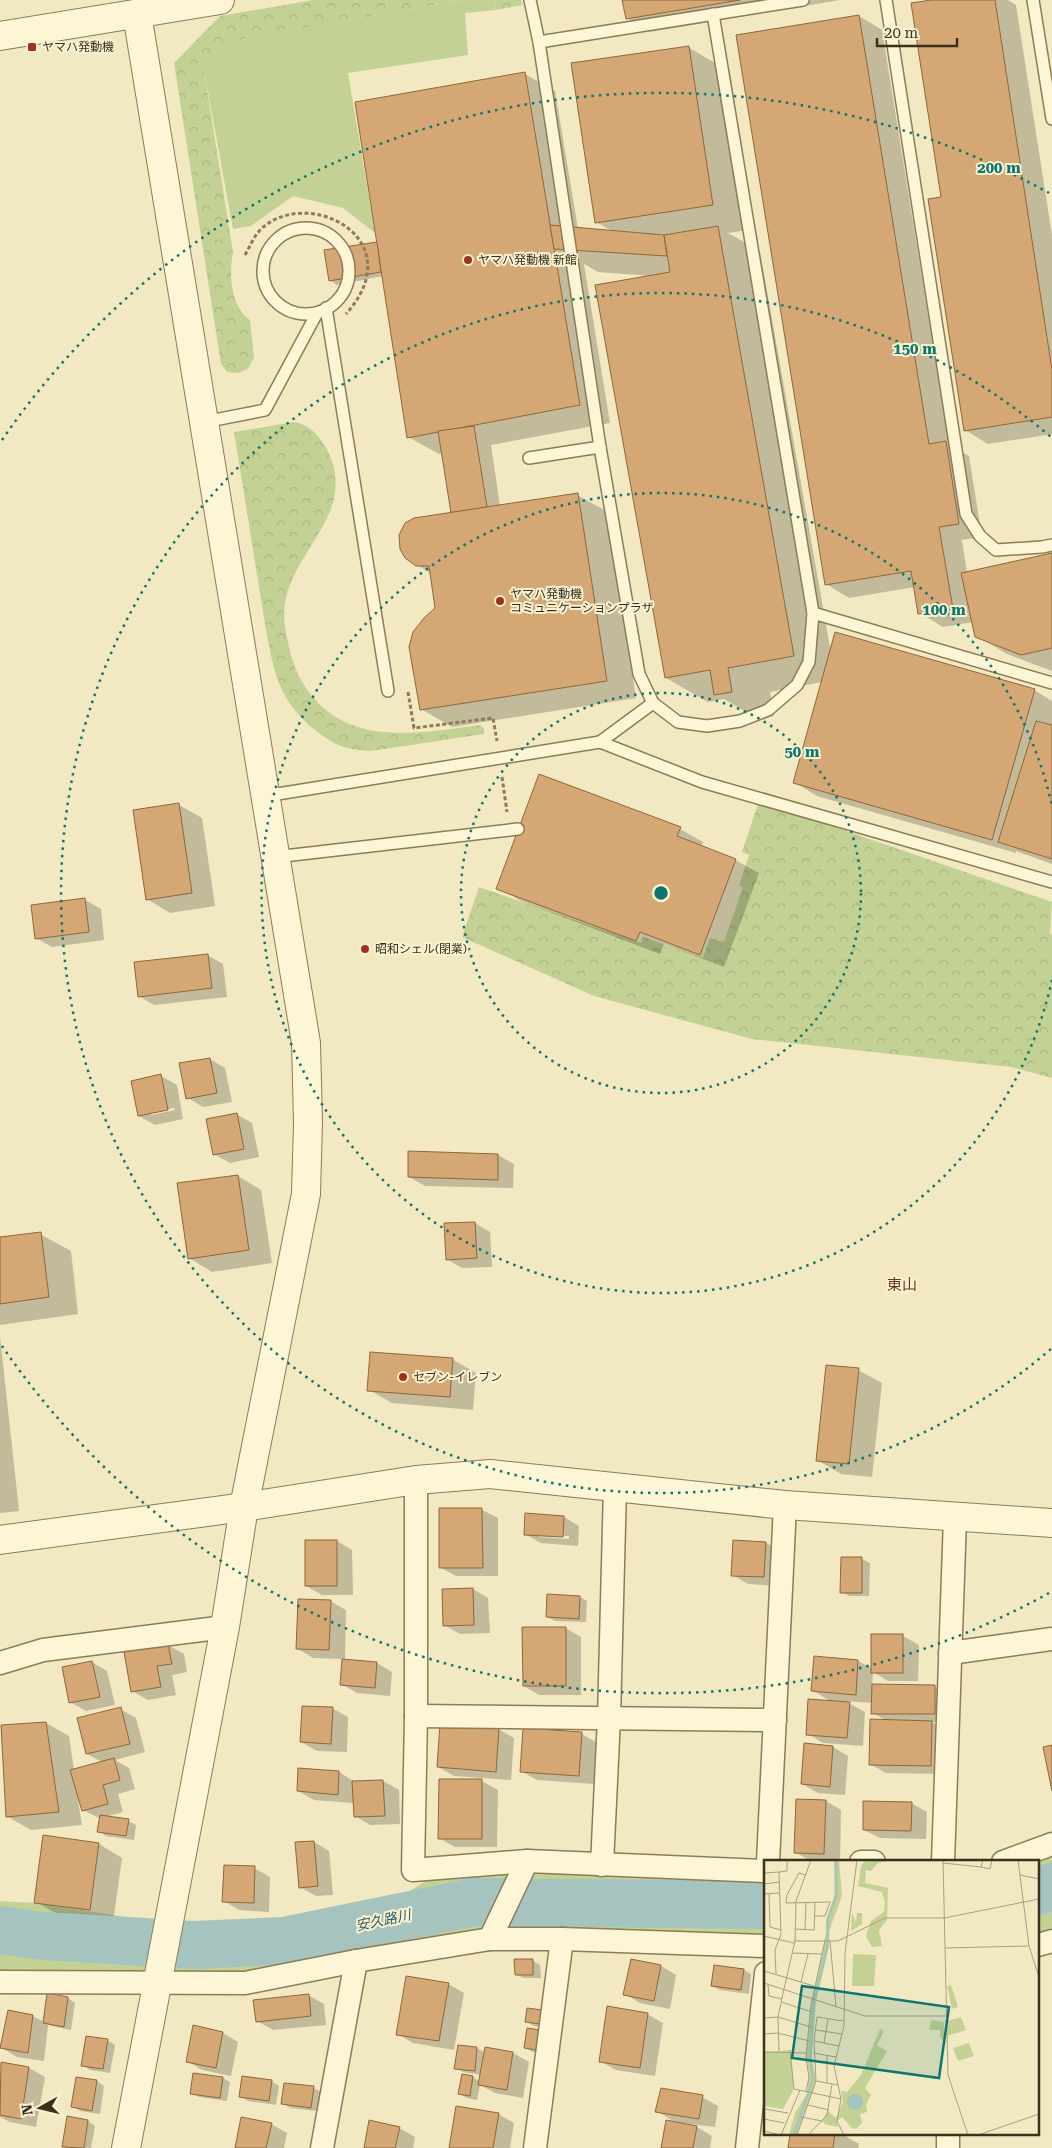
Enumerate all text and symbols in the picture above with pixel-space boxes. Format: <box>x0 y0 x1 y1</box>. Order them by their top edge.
scale bar <box>877 15 957 47</box>
text: 20 m <box>884 24 919 42</box>
place label: ヤマハ発動機 <box>42 40 114 54</box>
marker: ヤマハ発動機 <box>26 41 38 53</box>
text: 200 m <box>977 159 1021 177</box>
place label: ヤマハ発動機 新館 <box>478 253 577 267</box>
marker: ヤマハ発動機 新館 <box>462 254 474 266</box>
text: 150 m <box>893 340 937 358</box>
place label: ヤマハ発動機 コミュニケーションプラザ <box>510 587 653 615</box>
marker: ヤマハ発動機 コミュニケーションプラザ <box>494 595 506 607</box>
text: 100 m <box>922 601 966 619</box>
text: 50 m <box>784 743 820 761</box>
centre of rings <box>652 884 670 902</box>
place label: 昭和シェル(閉業) <box>375 942 467 956</box>
marker: 昭和シェル(閉業) <box>359 943 371 955</box>
district label: 東山 <box>887 1276 917 1294</box>
place label: セブン-イレブン <box>413 1370 502 1384</box>
marker: セブン-イレブン <box>397 1371 409 1383</box>
inset map <box>764 1860 1040 2136</box>
water label: 安久路川 <box>354 1906 414 1934</box>
north arrow <box>15 2083 65 2133</box>
text: N <box>18 2103 36 2116</box>

